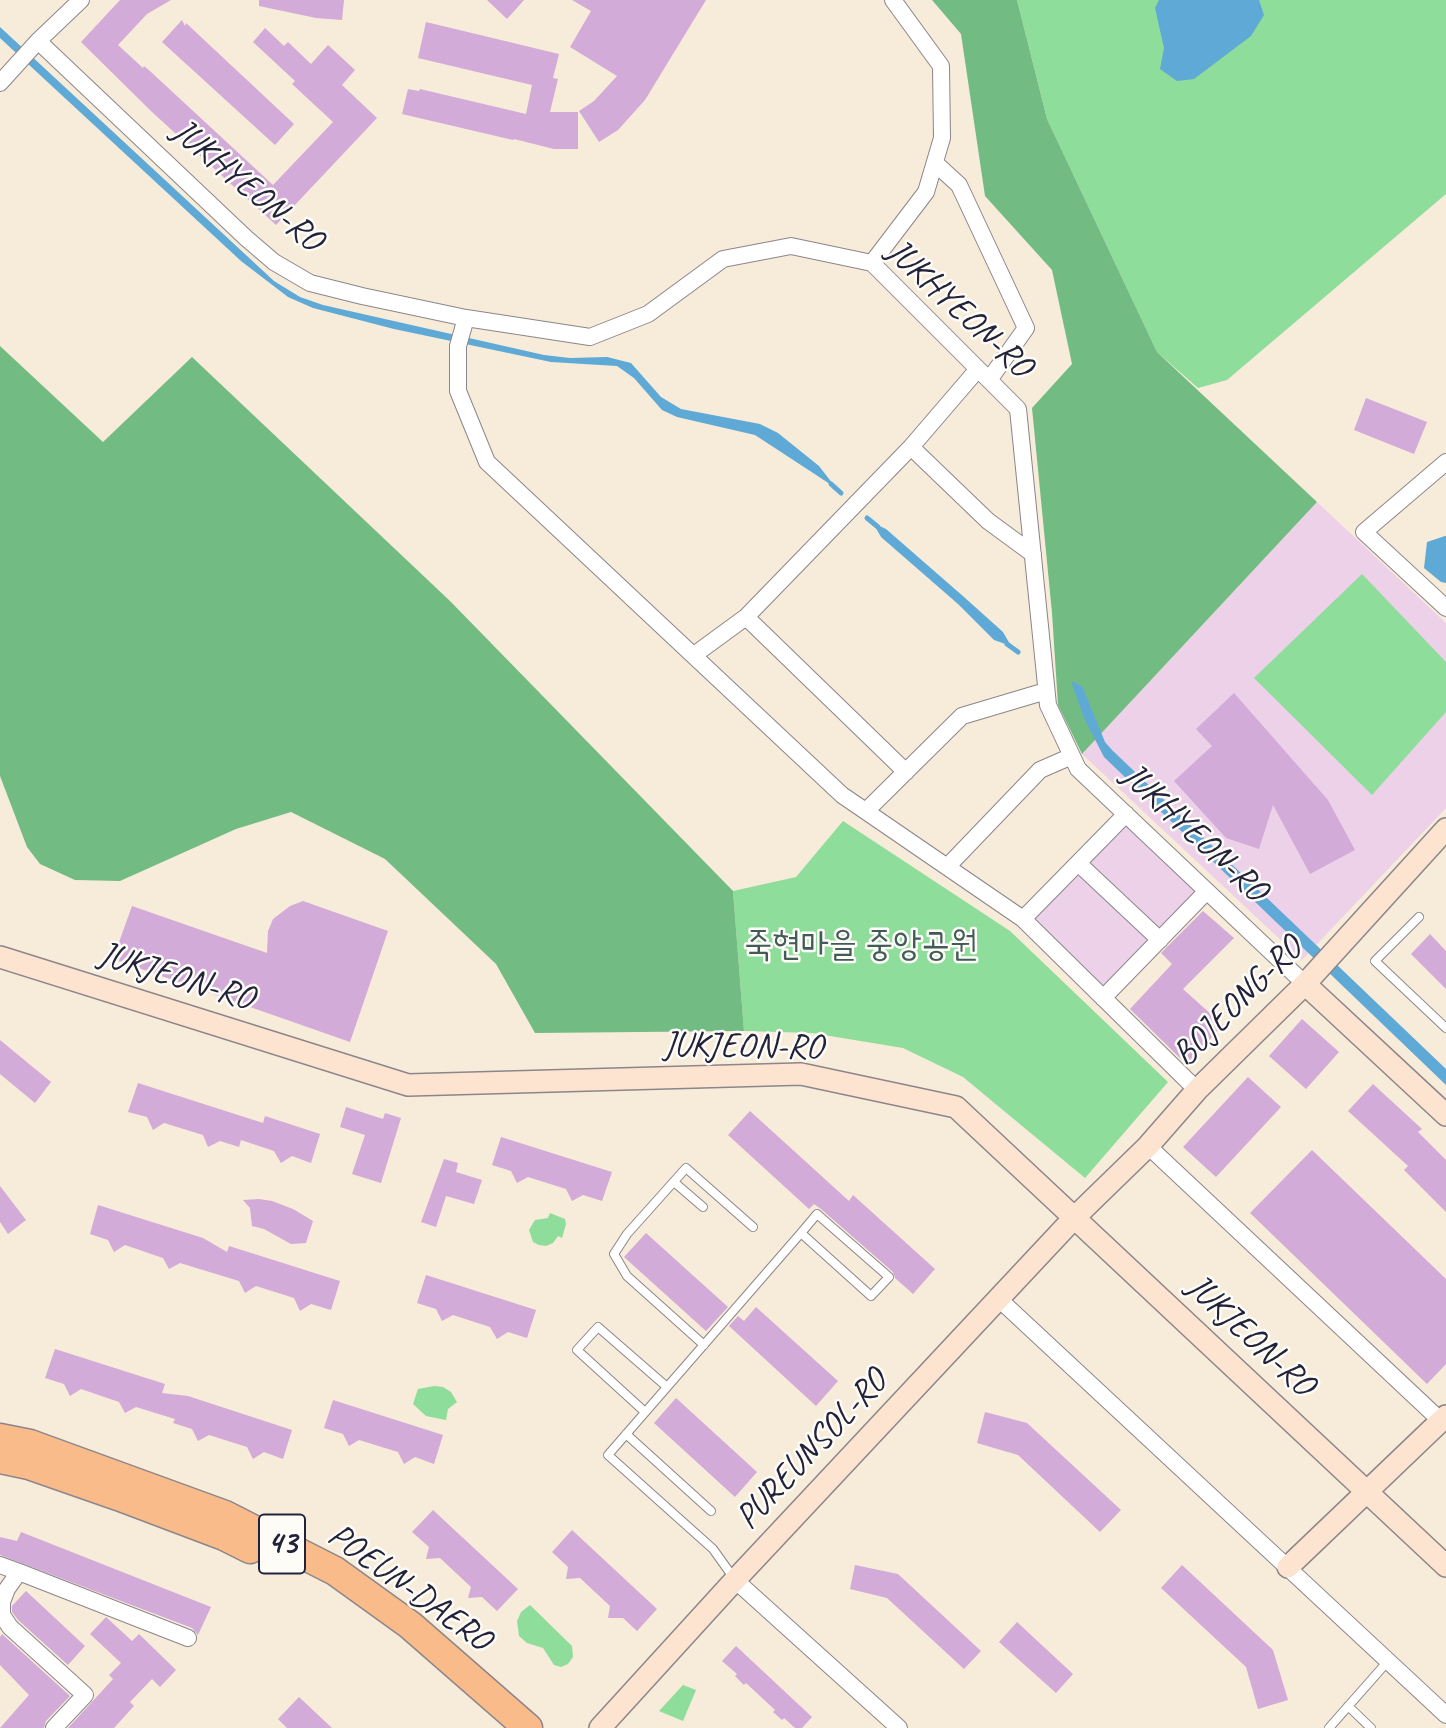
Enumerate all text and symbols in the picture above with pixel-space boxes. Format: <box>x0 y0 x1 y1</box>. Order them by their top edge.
street label: JUKHYEON-RO <box>163 111 331 261</box>
street label: JUKHYEON-RO <box>877 231 1041 387</box>
street label: JUKHYEON-RO <box>1112 755 1276 911</box>
park label: 죽현마을 중앙공원 <box>744 925 978 967</box>
street label: BOJEONG-RO <box>1164 928 1312 1076</box>
street label: JUKJEON-RO <box>94 934 258 1020</box>
street label: JUKJEON-RO <box>663 1025 823 1069</box>
street label: JUKJEON-RO <box>1177 1266 1323 1406</box>
street label: PUREUNSOL-RO <box>727 1361 897 1539</box>
road number: 43 <box>259 1514 305 1574</box>
street label: POEUN-DAERO <box>319 1515 499 1661</box>

